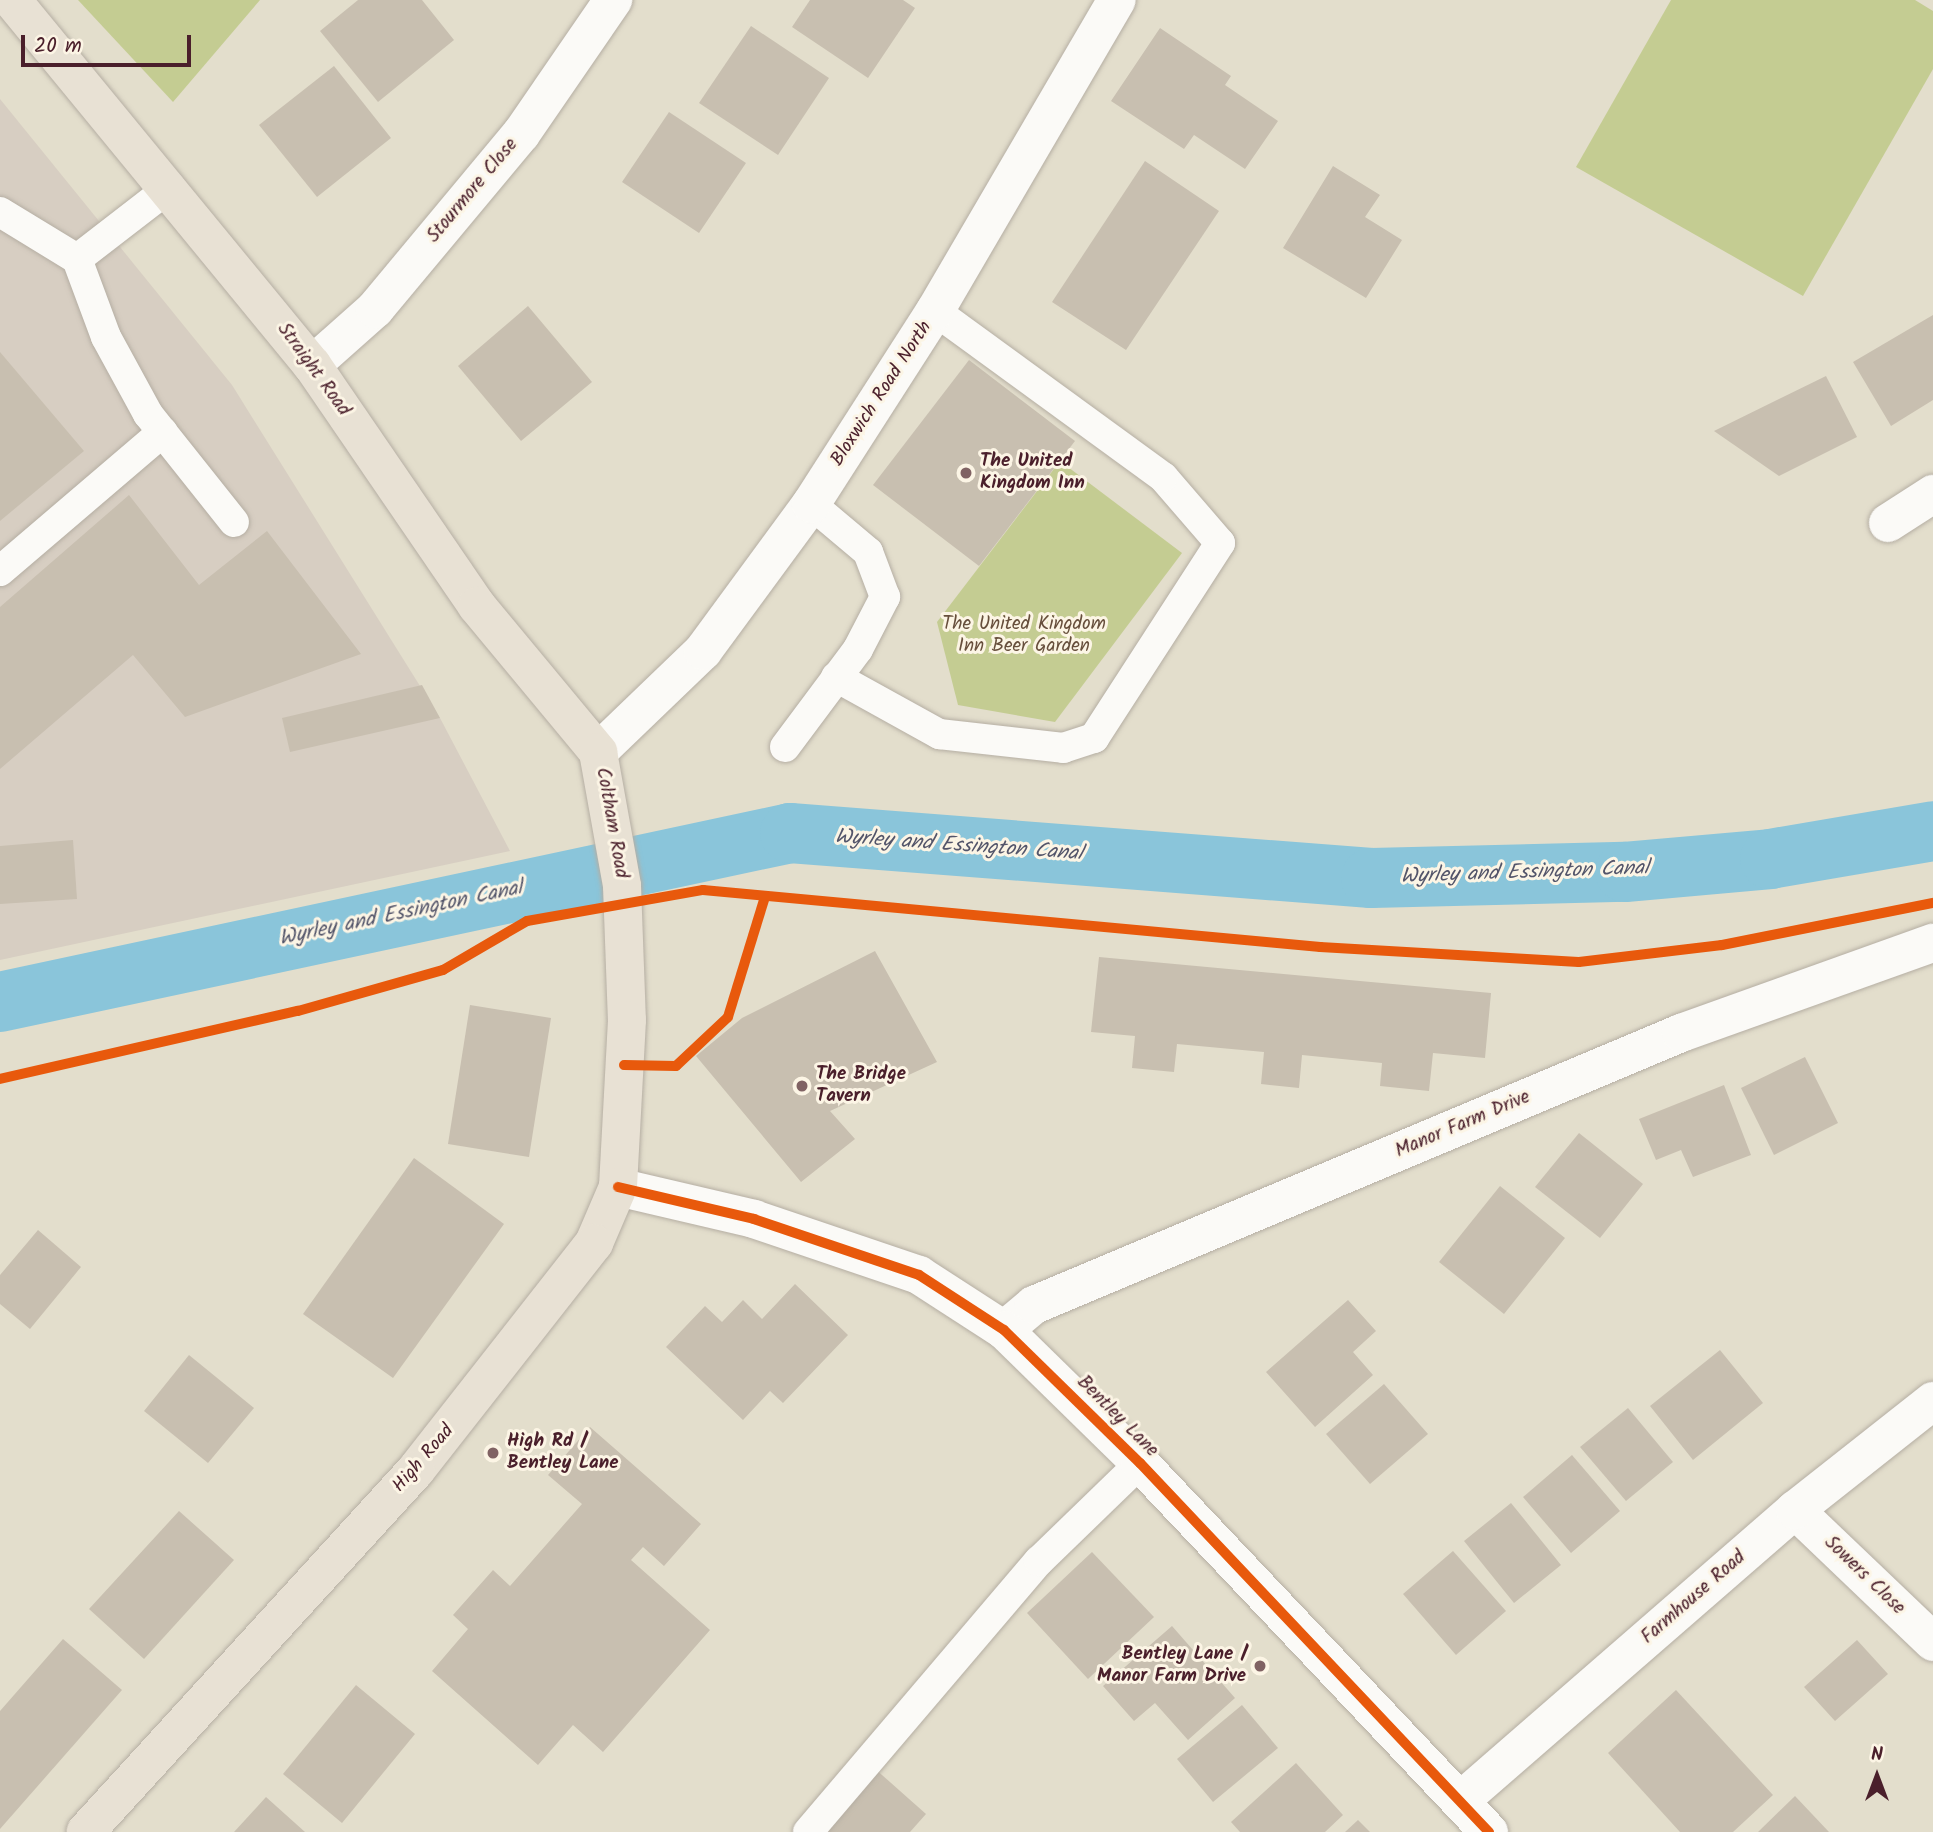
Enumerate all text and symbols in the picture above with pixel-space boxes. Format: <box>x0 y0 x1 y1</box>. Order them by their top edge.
scale bar <box>24 21 194 65</box>
text: 20 m <box>34 30 82 63</box>
street label: Stourmore Close <box>423 134 523 248</box>
street label: Bloxwich Road North <box>827 317 937 471</box>
street label: Straight Road <box>272 319 354 421</box>
place label: The United Kingdom Inn <box>980 451 1085 495</box>
marker: The United Kingdom Inn <box>958 465 974 481</box>
park label: The United Kingdom Inn Beer Garden <box>942 614 1106 658</box>
street label: Coltham Road <box>590 766 632 880</box>
water label: Wyrley and Essington Canal <box>834 825 1084 867</box>
water label: Wyrley and Essington Canal <box>1401 856 1649 890</box>
water label: Wyrley and Essington Canal <box>277 876 525 952</box>
place label: The Bridge Tavern <box>816 1064 906 1108</box>
marker: The Bridge Tavern <box>794 1078 810 1094</box>
street label: Manor Farm Drive <box>1392 1086 1534 1164</box>
street label: Bentley Lane <box>1072 1372 1162 1462</box>
street label: High Road <box>388 1421 460 1497</box>
place label: High Rd / Bentley Lane <box>507 1431 619 1475</box>
marker: High Rd / Bentley Lane <box>485 1445 501 1461</box>
street label: Sowers Close <box>1819 1532 1909 1620</box>
street label: Farmhouse Road <box>1637 1547 1751 1649</box>
place label: Bentley Lane / Manor Farm Drive <box>1097 1644 1246 1688</box>
marker: Bentley Lane / Manor Farm Drive <box>1252 1658 1268 1674</box>
text: N <box>1871 1740 1883 1770</box>
north arrow <box>1842 1741 1912 1811</box>

